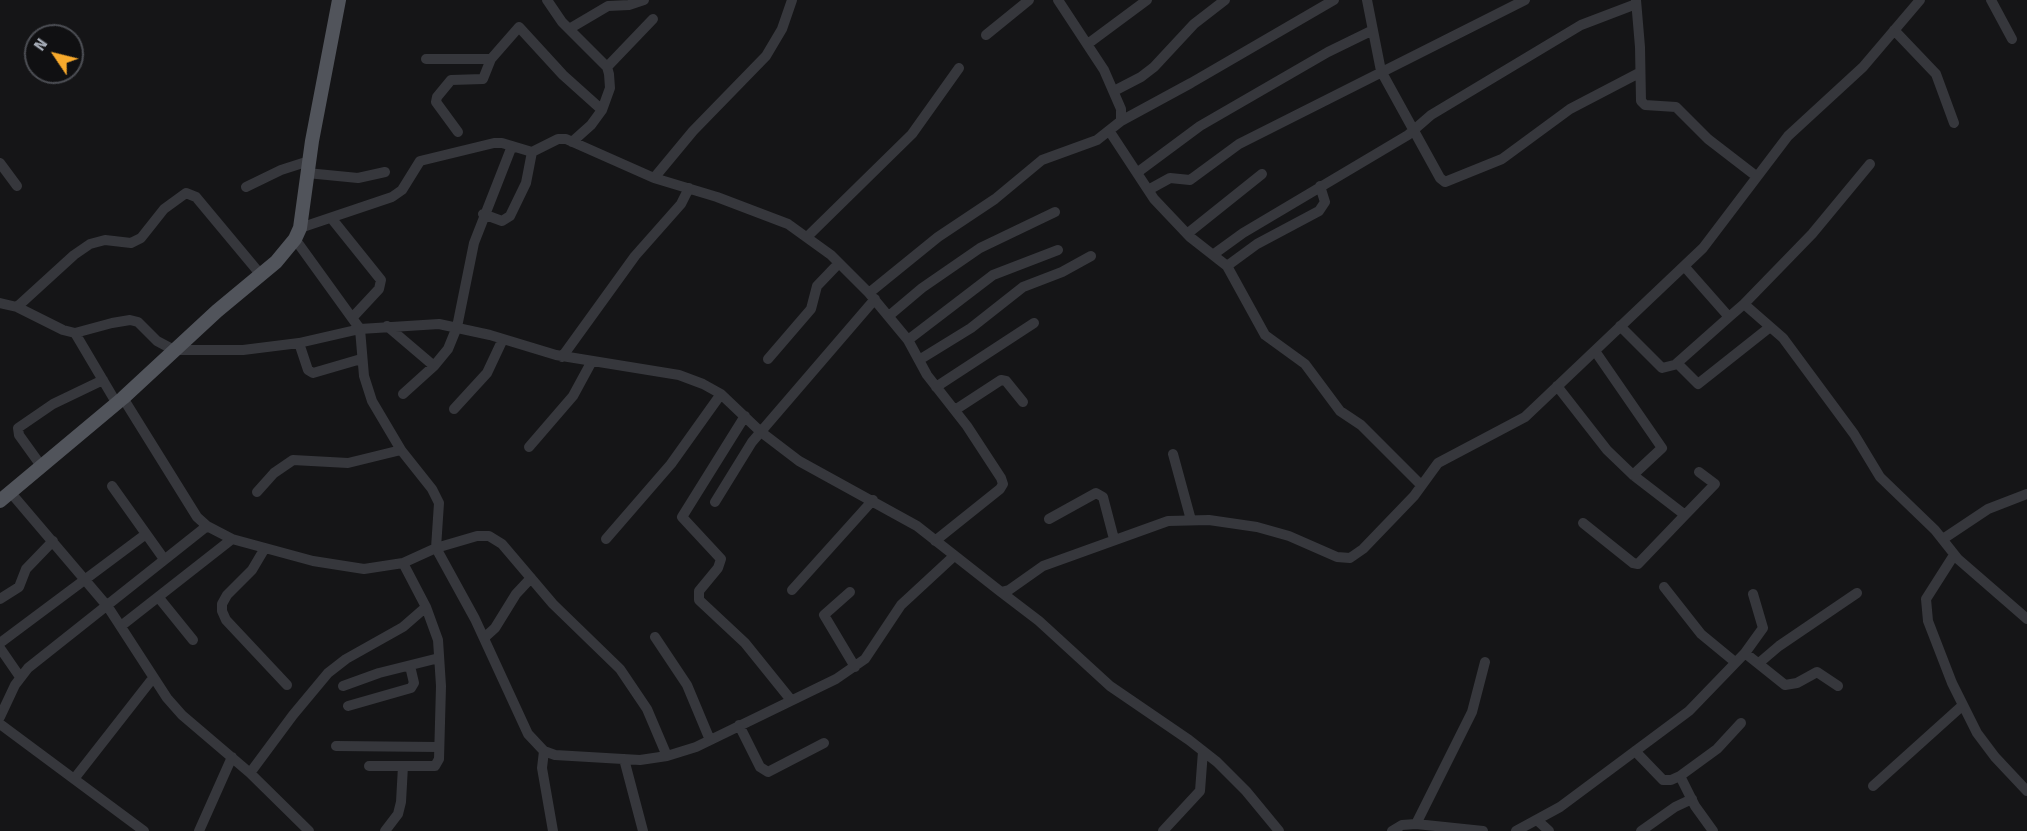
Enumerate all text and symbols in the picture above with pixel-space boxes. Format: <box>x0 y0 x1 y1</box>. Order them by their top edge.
north arrow <box>24 24 84 84</box>
text: N <box>30 35 51 54</box>

